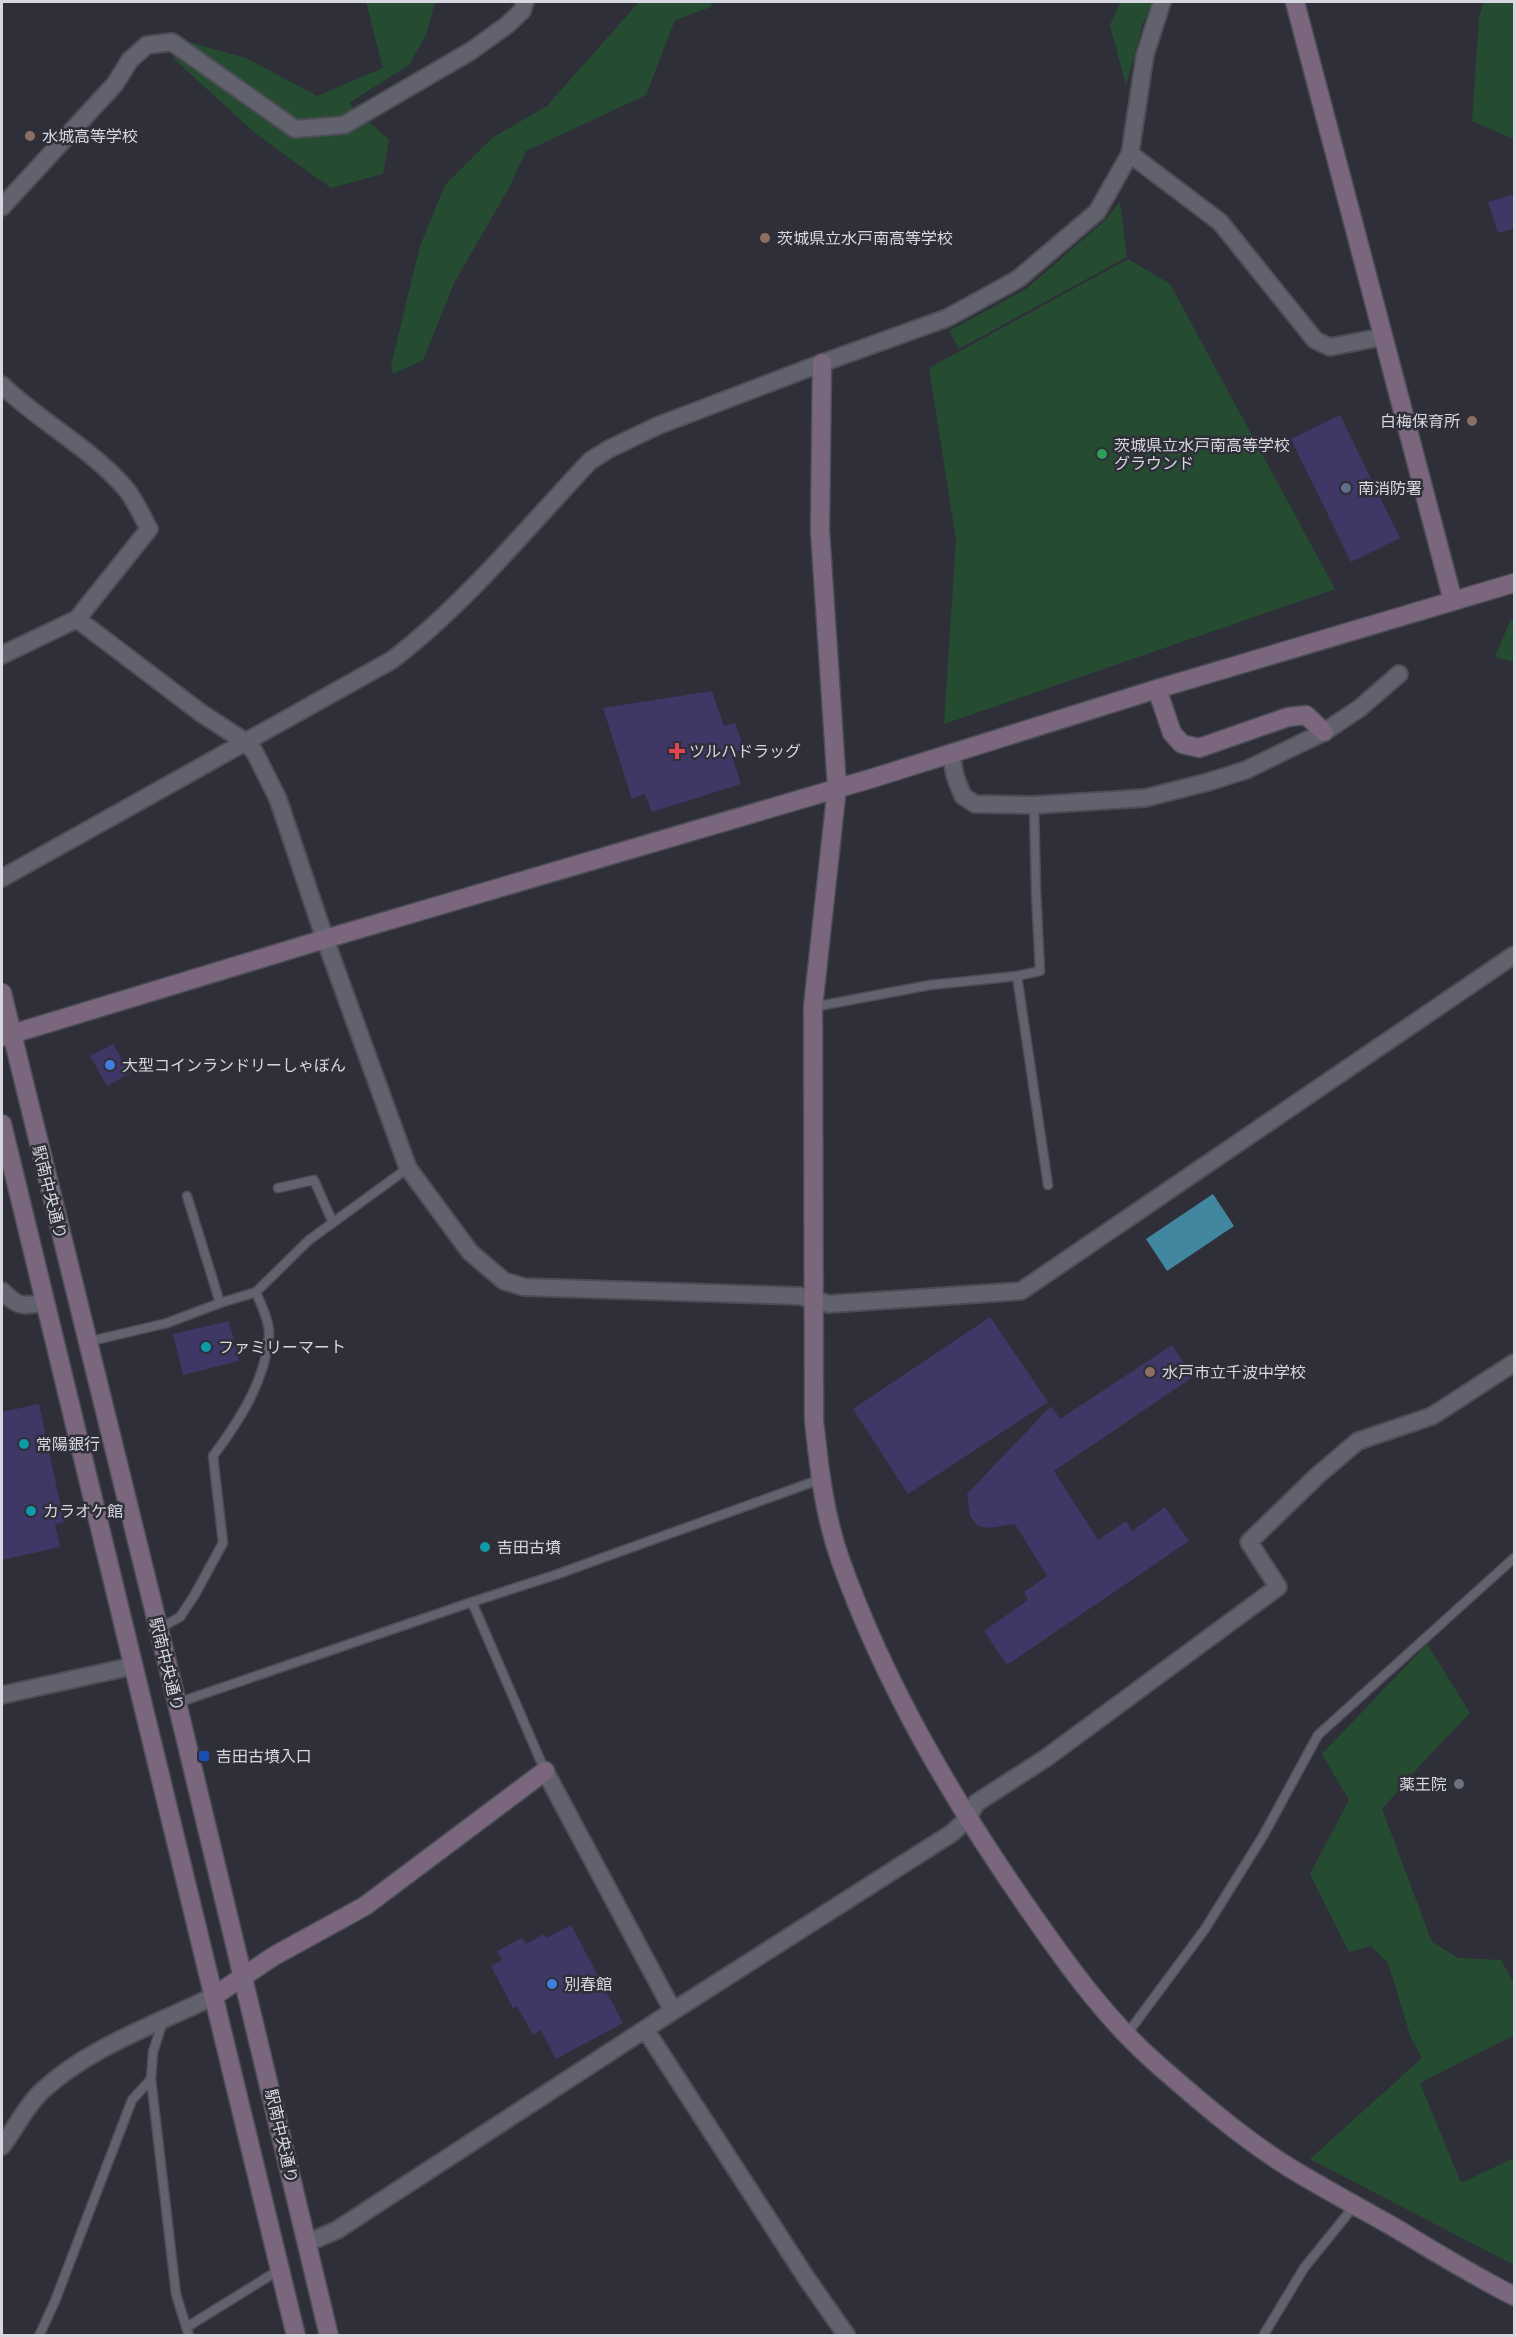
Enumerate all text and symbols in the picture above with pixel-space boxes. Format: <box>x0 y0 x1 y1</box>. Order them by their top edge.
place label: 水城高等学校 <box>42 125 138 148</box>
marker: 水城高等学校 <box>23 129 37 143</box>
place label: 茨城県立水戸南高等学校 <box>777 227 953 250</box>
marker: 茨城県立水戸南高等学校 <box>758 231 772 245</box>
place label: 白梅保育所 <box>1380 410 1460 433</box>
marker: 白梅保育所 <box>1465 414 1479 428</box>
place label: 茨城県立水戸南高等学校 グラウンド <box>1114 434 1290 475</box>
marker: 茨城県立水戸南高等学校 グラウンド <box>1095 447 1109 461</box>
place label: 南消防署 <box>1358 477 1422 500</box>
marker: 南消防署 <box>1339 481 1353 495</box>
place label: ツルハドラッグ <box>689 740 801 763</box>
marker: ツルハドラッグ <box>670 744 684 758</box>
place label: 大型コインランドリーしゃぼん <box>122 1054 346 1077</box>
marker: 大型コインランドリーしゃぼん <box>103 1058 117 1072</box>
street label: 駅南中央通り <box>27 1143 72 1241</box>
place label: ファミリーマート <box>218 1336 346 1359</box>
marker: ファミリーマート <box>199 1340 213 1354</box>
place label: 水戸市立千波中学校 <box>1162 1361 1306 1384</box>
marker: 水戸市立千波中学校 <box>1143 1365 1157 1379</box>
place label: 常陽銀行 <box>36 1433 100 1456</box>
marker: 常陽銀行 <box>17 1437 31 1451</box>
place label: カラオケ館 <box>43 1500 123 1523</box>
marker: カラオケ館 <box>24 1504 38 1518</box>
place label: 吉田古墳 <box>497 1536 561 1559</box>
marker: 吉田古墳 <box>478 1540 492 1554</box>
street label: 駅南中央通り <box>144 1615 189 1713</box>
place label: 吉田古墳入口 <box>216 1745 312 1768</box>
marker: 吉田古墳入口 <box>197 1749 211 1763</box>
place label: 薬王院 <box>1399 1773 1447 1796</box>
marker: 薬王院 <box>1452 1777 1466 1791</box>
place label: 別春館 <box>564 1973 612 1996</box>
marker: 別春館 <box>545 1977 559 1991</box>
street label: 駅南中央通り <box>260 2087 304 2185</box>

